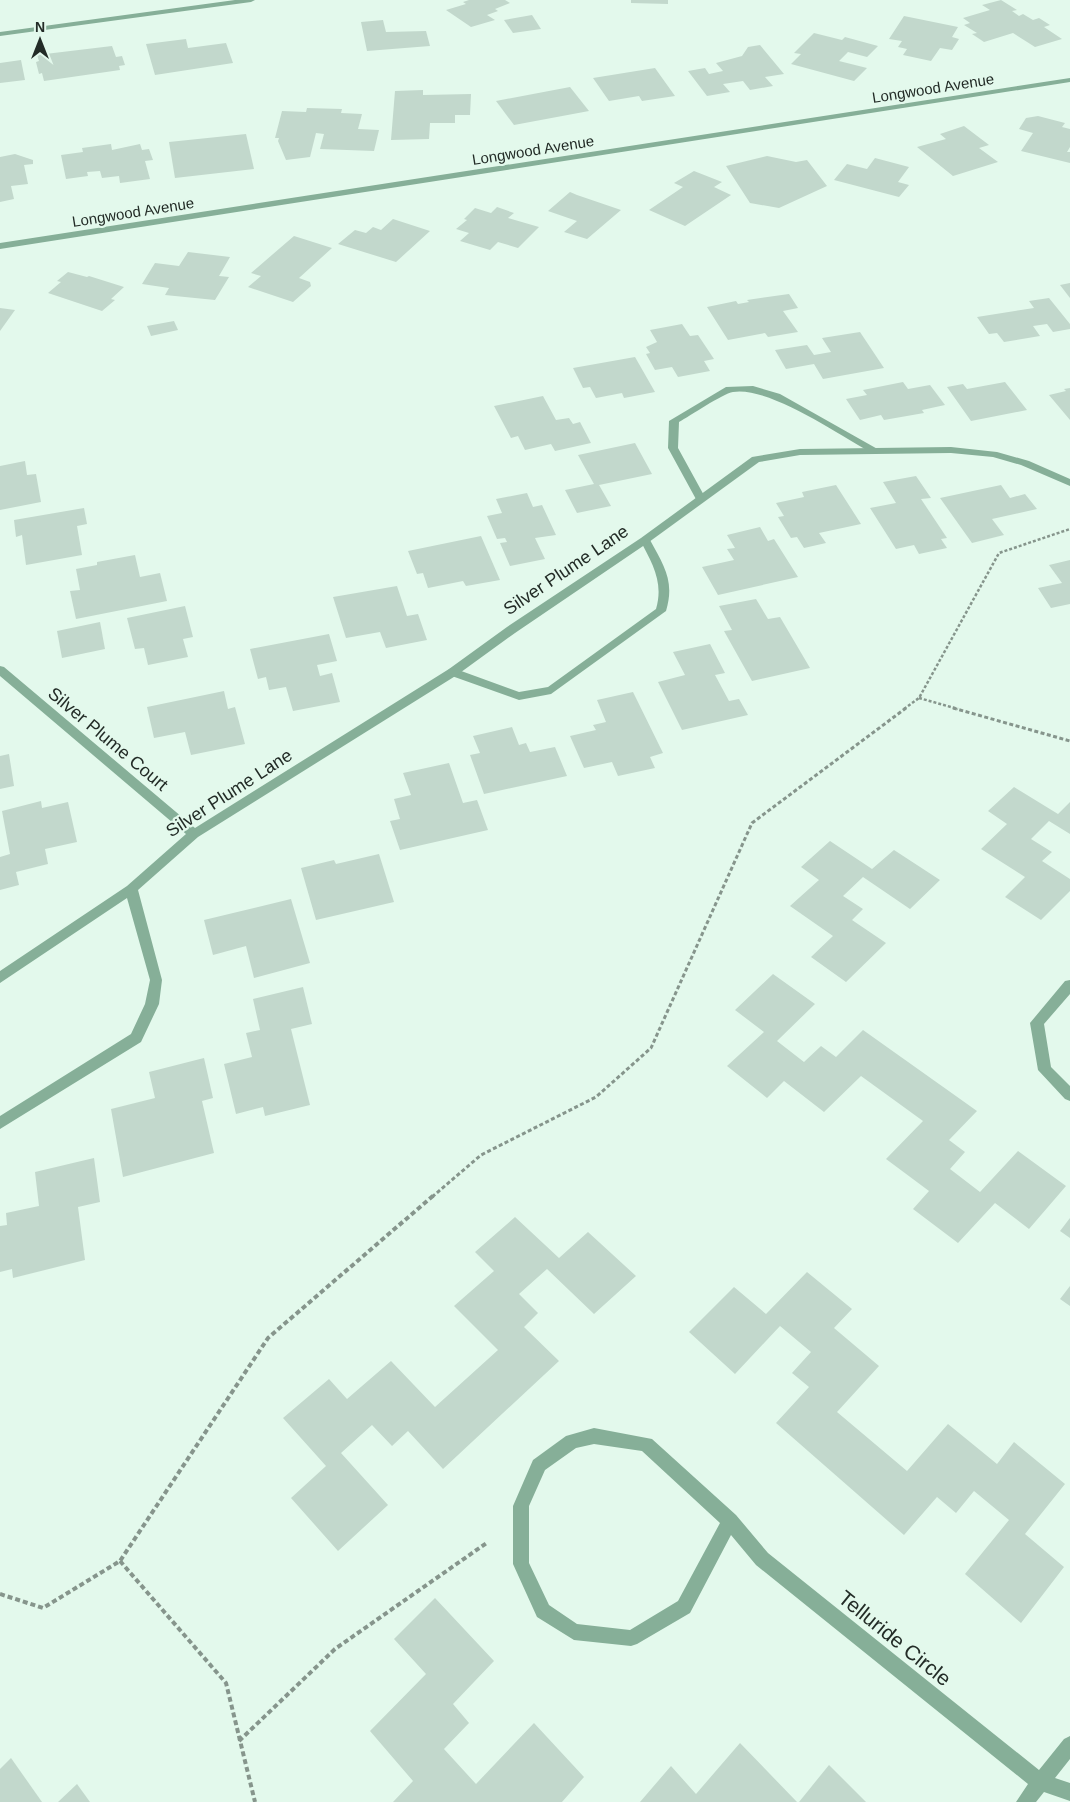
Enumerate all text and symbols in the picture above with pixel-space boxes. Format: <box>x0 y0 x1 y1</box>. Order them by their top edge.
north arrow <box>15 15 65 65</box>
text: N <box>35 19 45 35</box>
street label: Longwood Avenue <box>871 70 995 106</box>
street label: Longwood Avenue <box>471 132 595 168</box>
street label: Longwood Avenue <box>71 194 195 230</box>
street label: Silver Plume Lane <box>500 521 632 619</box>
street label: Silver Plume Court <box>44 683 172 795</box>
street label: Silver Plume Lane <box>162 745 296 841</box>
street label: Telluride Circle <box>834 1586 956 1690</box>

